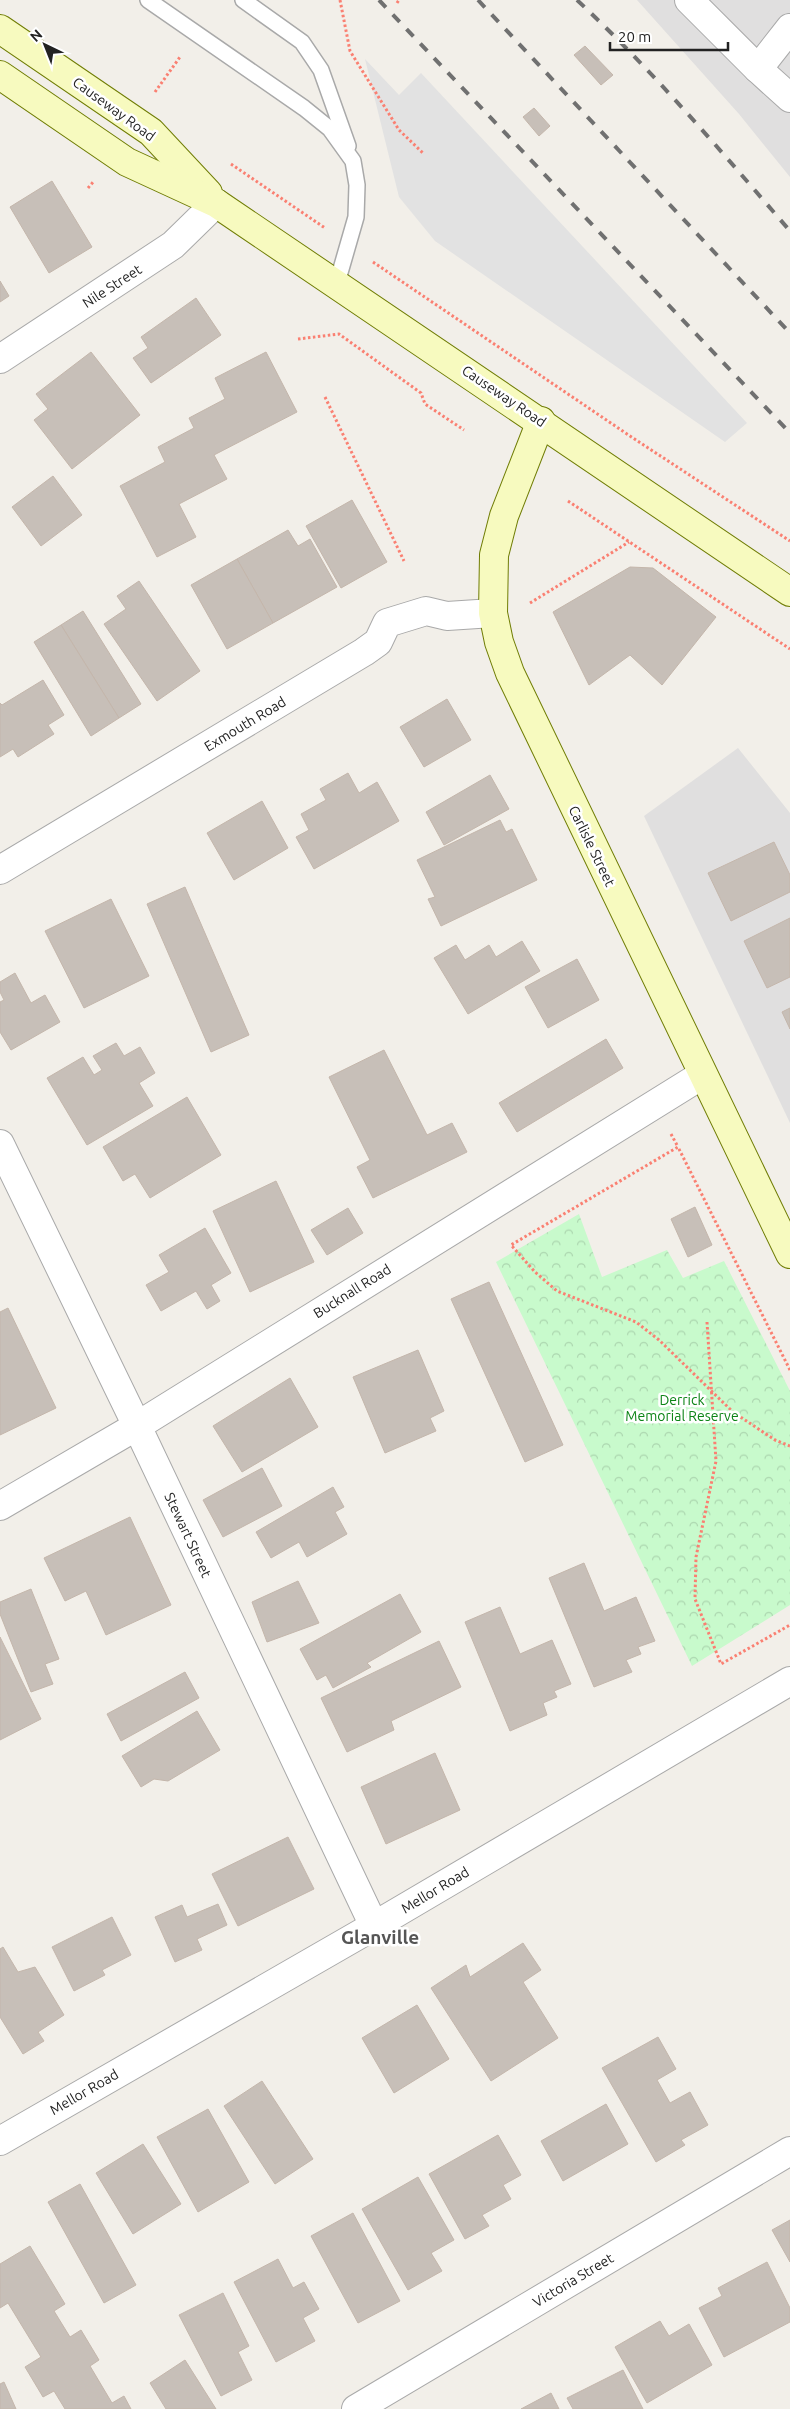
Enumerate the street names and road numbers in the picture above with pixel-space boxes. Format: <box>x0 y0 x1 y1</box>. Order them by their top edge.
street label: Causeway Road <box>70 74 158 144</box>
street label: Nile Street <box>80 261 145 311</box>
street label: Causeway Road <box>459 362 549 430</box>
street label: Exmouth Road <box>201 693 289 755</box>
street label: Carlisle Street <box>566 803 619 889</box>
street label: Bucknall Road <box>310 1261 394 1321</box>
street label: Stewart Street <box>161 1490 215 1580</box>
street label: Mellor Road <box>398 1864 472 1916</box>
street label: Mellor Road <box>47 2066 121 2118</box>
street label: Victoria Street <box>530 2249 617 2310</box>

